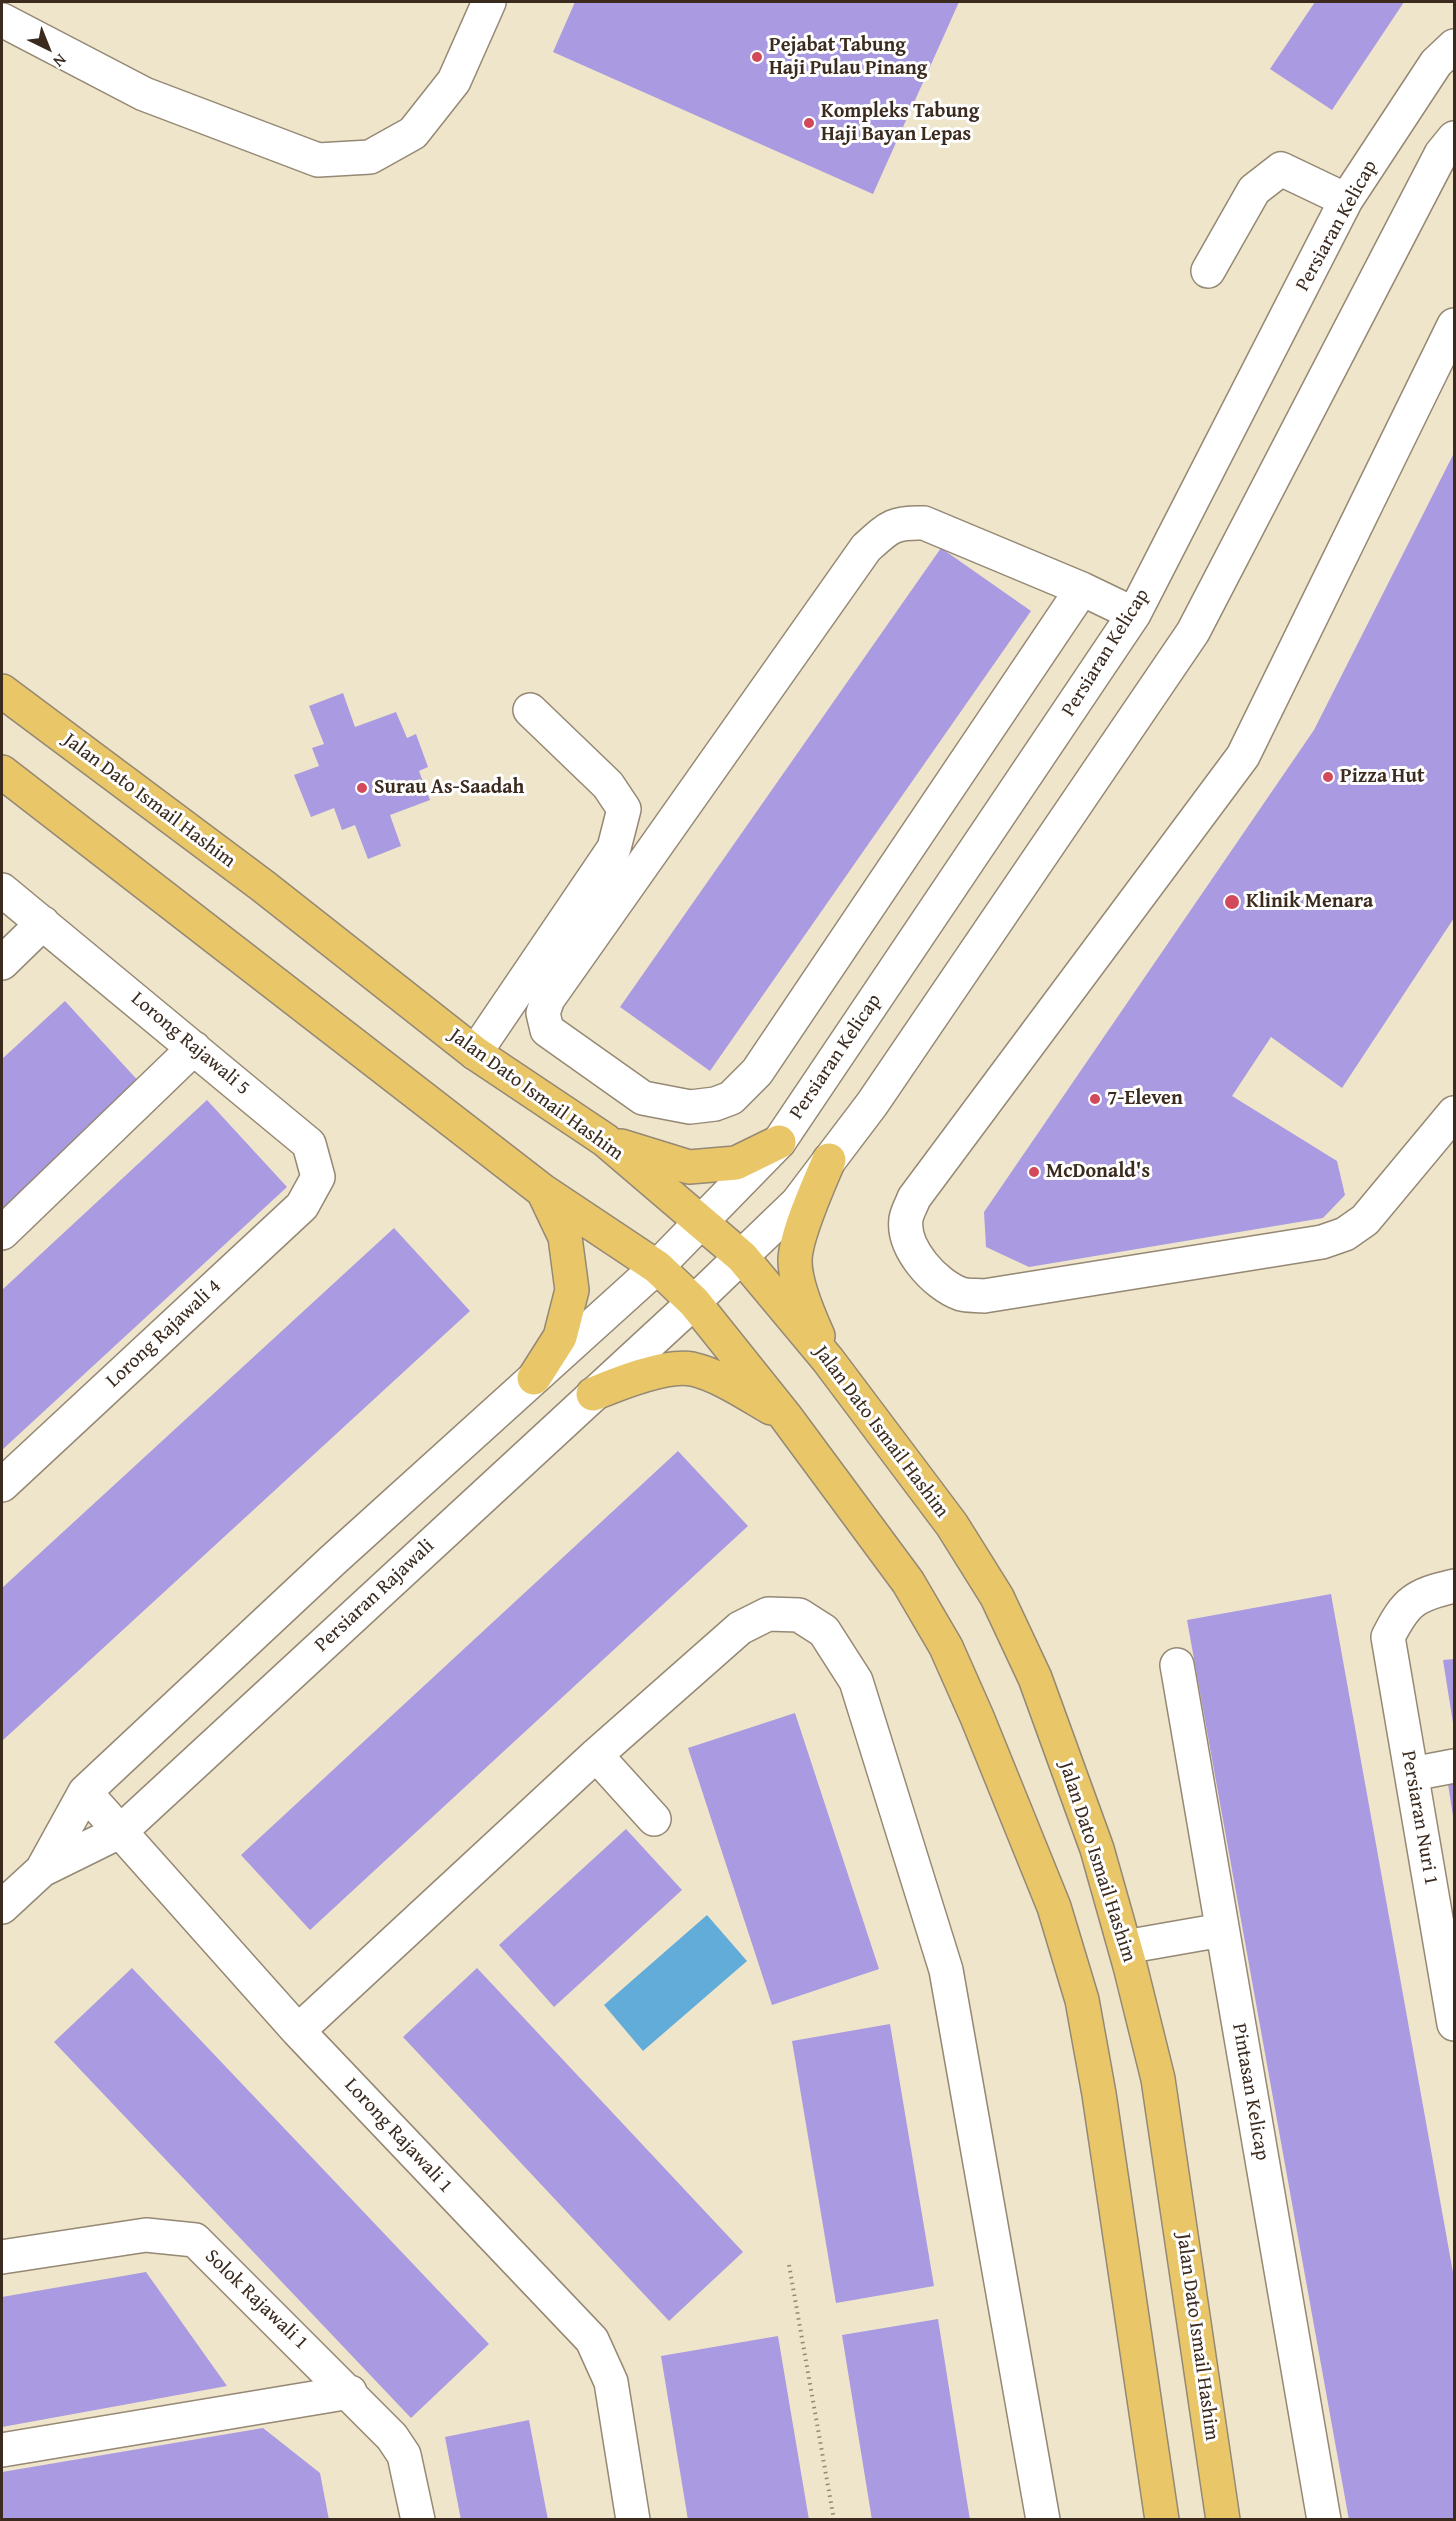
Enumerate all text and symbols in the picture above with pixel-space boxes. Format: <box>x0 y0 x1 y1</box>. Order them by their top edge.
north arrow <box>18 18 78 78</box>
place label: Pejabat Tabung Haji Pulau Pinang <box>769 34 927 81</box>
text: N <box>48 49 72 74</box>
marker: Pejabat Tabung Haji Pulau Pinang <box>750 50 764 64</box>
place label: Kompleks Tabung Haji Bayan Lepas <box>821 100 979 147</box>
marker: Kompleks Tabung Haji Bayan Lepas <box>802 116 816 130</box>
street label: Persiaran Kelicap <box>1291 156 1383 296</box>
street label: Persiaran Kelicap <box>1057 585 1155 721</box>
street label: Jalan Dato Ismail Hashim <box>58 728 240 874</box>
place label: Pizza Hut <box>1340 765 1424 789</box>
marker: Pizza Hut <box>1321 770 1335 784</box>
place label: Surau As-Saadah <box>374 776 524 800</box>
marker: Surau As-Saadah <box>355 781 369 795</box>
place label: Klinik Menara <box>1246 890 1373 914</box>
marker: Klinik Menara <box>1223 893 1241 911</box>
street label: Lorong Rajawali 5 <box>126 987 254 1101</box>
street label: Persiaran Kelicap <box>785 990 887 1124</box>
street label: Jalan Dato Ismail Hashim <box>444 1024 628 1166</box>
place label: 7-Eleven <box>1107 1087 1183 1111</box>
marker: 7-Eleven <box>1088 1092 1102 1106</box>
place label: McDonald's <box>1046 1160 1150 1184</box>
marker: McDonald's <box>1027 1165 1041 1179</box>
street label: Lorong Rajawali 4 <box>102 1275 226 1393</box>
street label: Jalan Dato Ismail Hashim <box>808 1341 954 1523</box>
street label: Persiaran Rajawali <box>310 1535 440 1657</box>
street label: Persiaran Nuri 1 <box>1395 1749 1443 1887</box>
street label: Jalan Dato Ismail Hashim <box>1053 1759 1141 1965</box>
street label: Pintasan Kelicap <box>1226 2022 1274 2162</box>
street label: Lorong Rajawali 1 <box>339 2074 457 2198</box>
street label: Jalan Dato Ismail Hashim <box>1171 2232 1223 2442</box>
street label: Solok Rajawali 1 <box>199 2245 313 2355</box>

